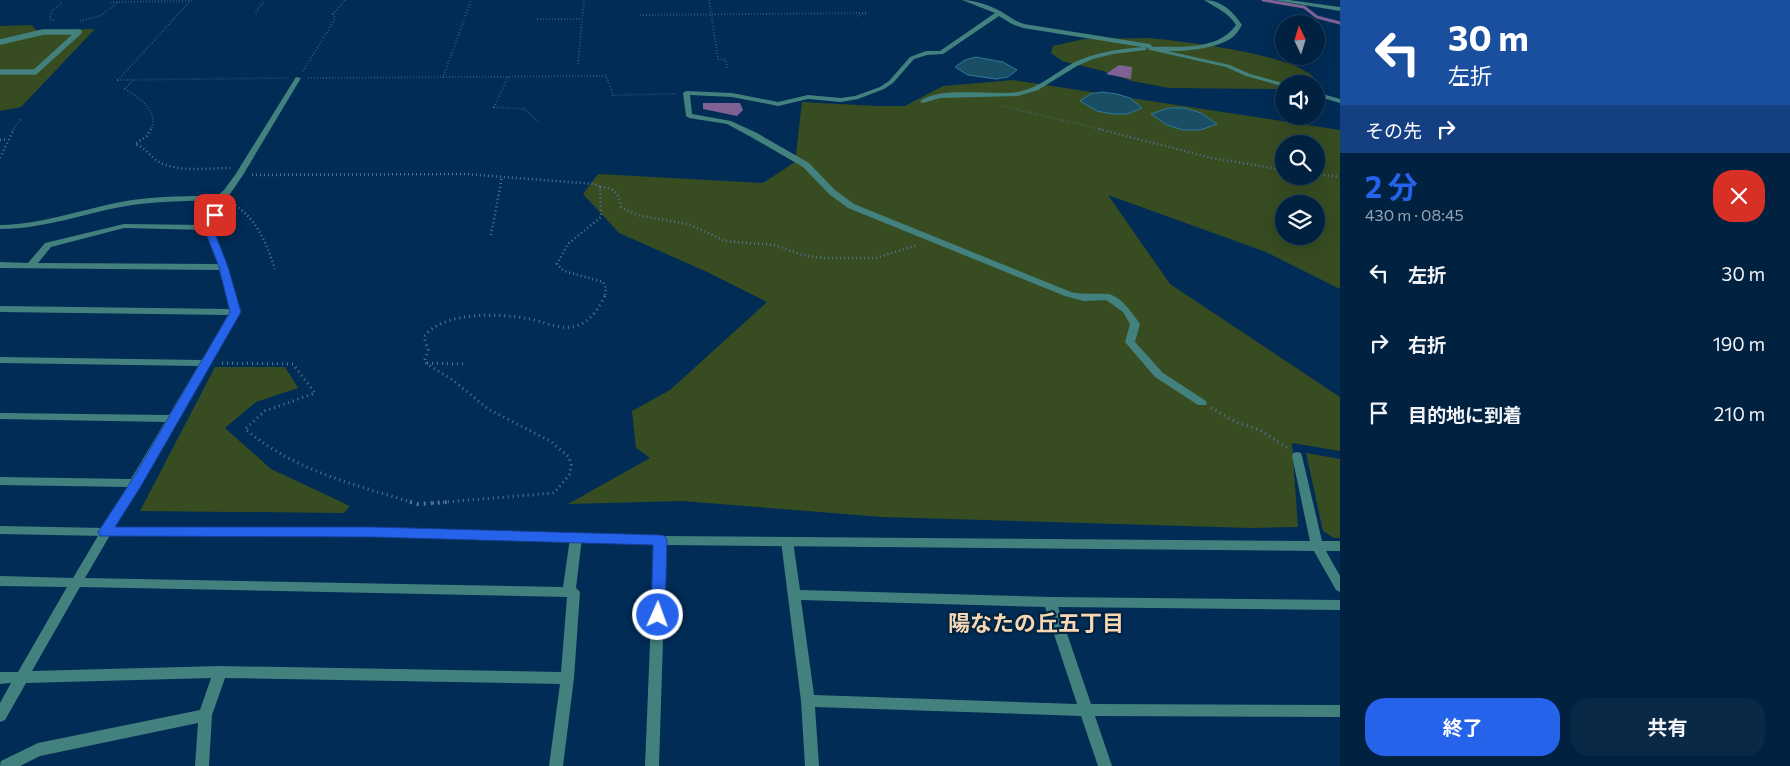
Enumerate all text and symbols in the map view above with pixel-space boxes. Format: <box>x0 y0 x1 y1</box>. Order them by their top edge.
north arrow <box>1275 15 1325 65</box>
map controls <box>1275 15 1325 245</box>
text: 30 m <box>1448 15 1529 58</box>
icon: left <box>1365 20 1430 85</box>
text: 左折 <box>1448 62 1492 89</box>
button: sound <box>1275 75 1325 125</box>
icon: right <box>1432 115 1460 143</box>
text: その先 <box>1365 119 1422 142</box>
button: search <box>1275 135 1325 185</box>
text: 2 分 <box>1365 167 1418 204</box>
button: close <box>1713 170 1765 222</box>
pin <box>194 194 236 236</box>
button: layers <box>1275 195 1325 245</box>
icon: arrive <box>201 201 229 229</box>
text: 430 m · 08:45 <box>1365 205 1464 224</box>
icon: left <box>1365 259 1393 287</box>
text: 30 m <box>1722 262 1765 285</box>
text: 左折 <box>1408 263 1446 286</box>
icon: right <box>1365 329 1393 357</box>
text: 190 m <box>1713 332 1765 355</box>
text: 右折 <box>1408 333 1446 356</box>
icon: arrive <box>1365 399 1393 427</box>
text: 210 m <box>1714 402 1765 425</box>
text: 目的地に到着 <box>1408 403 1522 426</box>
position arrow <box>631 588 683 640</box>
district label: 陽なたの丘五丁目 <box>948 609 1124 636</box>
button: 終了 <box>1365 698 1560 756</box>
button: 共有 <box>1570 698 1765 756</box>

